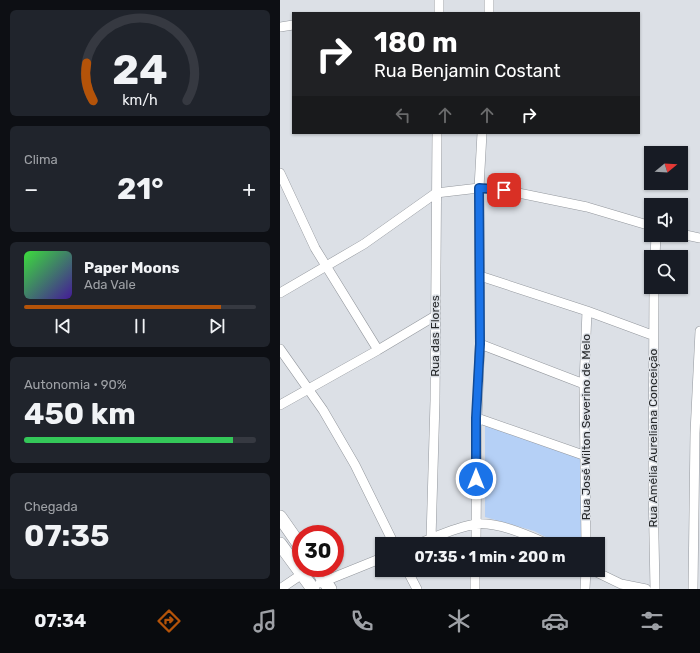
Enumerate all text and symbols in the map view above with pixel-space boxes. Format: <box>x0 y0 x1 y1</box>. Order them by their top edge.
text: 180 m <box>374 26 458 59</box>
icon: right <box>308 28 360 80</box>
text: 24 <box>112 45 168 94</box>
text: Rua Benjamin Costant <box>374 60 560 82</box>
text: km/h <box>122 91 158 108</box>
icon: left <box>392 104 414 126</box>
icon: ahead <box>434 104 456 126</box>
icon: ahead <box>476 104 498 126</box>
icon: right <box>518 104 540 126</box>
north arrow <box>644 146 688 190</box>
map controls <box>644 146 688 294</box>
text: Clima <box>24 152 58 167</box>
text: 21° <box>117 171 164 207</box>
pin <box>487 173 521 207</box>
text: − <box>24 176 38 203</box>
text: + <box>242 176 256 203</box>
icon: arrive <box>493 179 515 201</box>
button: sound <box>644 198 688 242</box>
button: search <box>644 250 688 294</box>
text: Paper Moons <box>84 259 180 277</box>
text: Ada Vale <box>84 277 136 292</box>
street label: Rua das Flores <box>428 295 442 377</box>
icon: previous <box>52 315 74 337</box>
icon: pause <box>129 315 151 337</box>
icon: next <box>206 315 228 337</box>
street label: Rua José Wilton Severino de Melo <box>579 334 593 520</box>
street label: Rua Amélia Aureliana Conceição <box>646 348 660 528</box>
text: Autonomia · 90% <box>24 377 127 392</box>
text: 450 km <box>24 396 136 432</box>
position arrow <box>455 458 497 500</box>
text: Chegada <box>24 499 78 514</box>
text: 07:35 <box>24 518 110 554</box>
speed limit sign: 30 <box>292 525 344 577</box>
text: 07:35 · 1 min · 200 m <box>415 548 565 566</box>
icon: directions <box>155 607 183 635</box>
icon: music <box>251 607 279 635</box>
icon: phone <box>348 607 376 635</box>
icon: climate <box>445 607 473 635</box>
icon: car <box>541 607 569 635</box>
icon: filters <box>638 607 666 635</box>
text: 07:34 <box>34 610 86 632</box>

